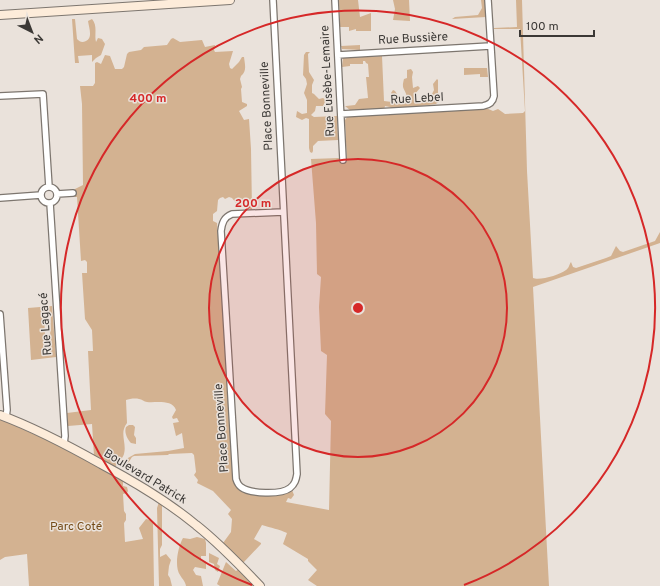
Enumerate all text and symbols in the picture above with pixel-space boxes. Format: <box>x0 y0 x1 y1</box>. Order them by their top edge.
north arrow <box>12 12 52 52</box>
scale bar <box>520 12 594 38</box>
text: 100 m <box>526 19 559 35</box>
street label: Rue Eusèbe-Lemaire <box>317 25 339 137</box>
street label: Rue Bussière <box>378 29 448 49</box>
text: N <box>30 31 46 47</box>
street label: Place Bonneville <box>257 61 277 151</box>
street label: Rue Lebel <box>390 90 444 108</box>
text: 400 m <box>129 91 167 107</box>
text: 200 m <box>235 196 271 212</box>
street label: Rue Lagacé <box>36 292 56 356</box>
centre of rings <box>351 301 365 315</box>
street label: Place Bonneville <box>211 383 233 473</box>
street label: Boulevard Patrick <box>100 446 190 508</box>
park label: Parc Coté <box>50 519 102 535</box>

